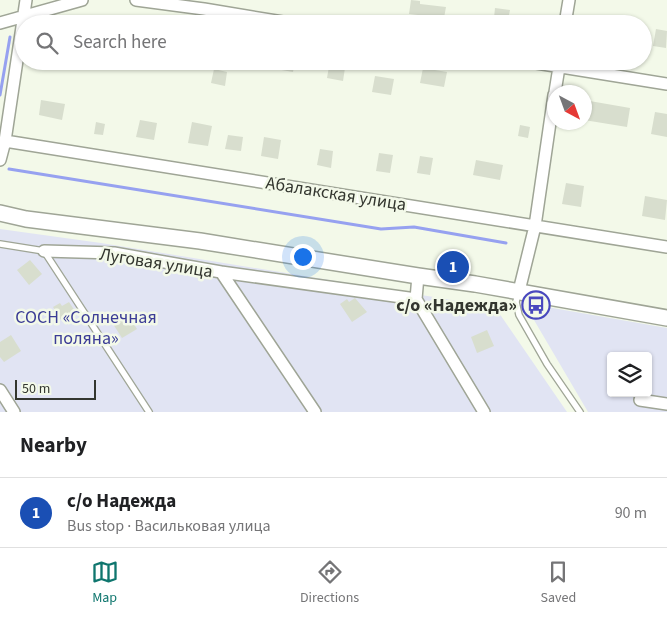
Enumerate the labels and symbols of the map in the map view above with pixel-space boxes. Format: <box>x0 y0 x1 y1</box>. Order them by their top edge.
north arrow <box>547 85 592 130</box>
street label: Абалакская улица <box>264 171 408 217</box>
street label: Луговая улица <box>98 242 214 284</box>
your location <box>290 244 316 270</box>
pin: 1 <box>437 248 469 286</box>
bus stop icon: с/о «Надежда» <box>521 290 551 320</box>
place label: с/о «Надежда» <box>396 293 517 318</box>
park label: СОСН «Солнечная поляна» <box>15 305 157 351</box>
scale bar <box>15 377 96 400</box>

